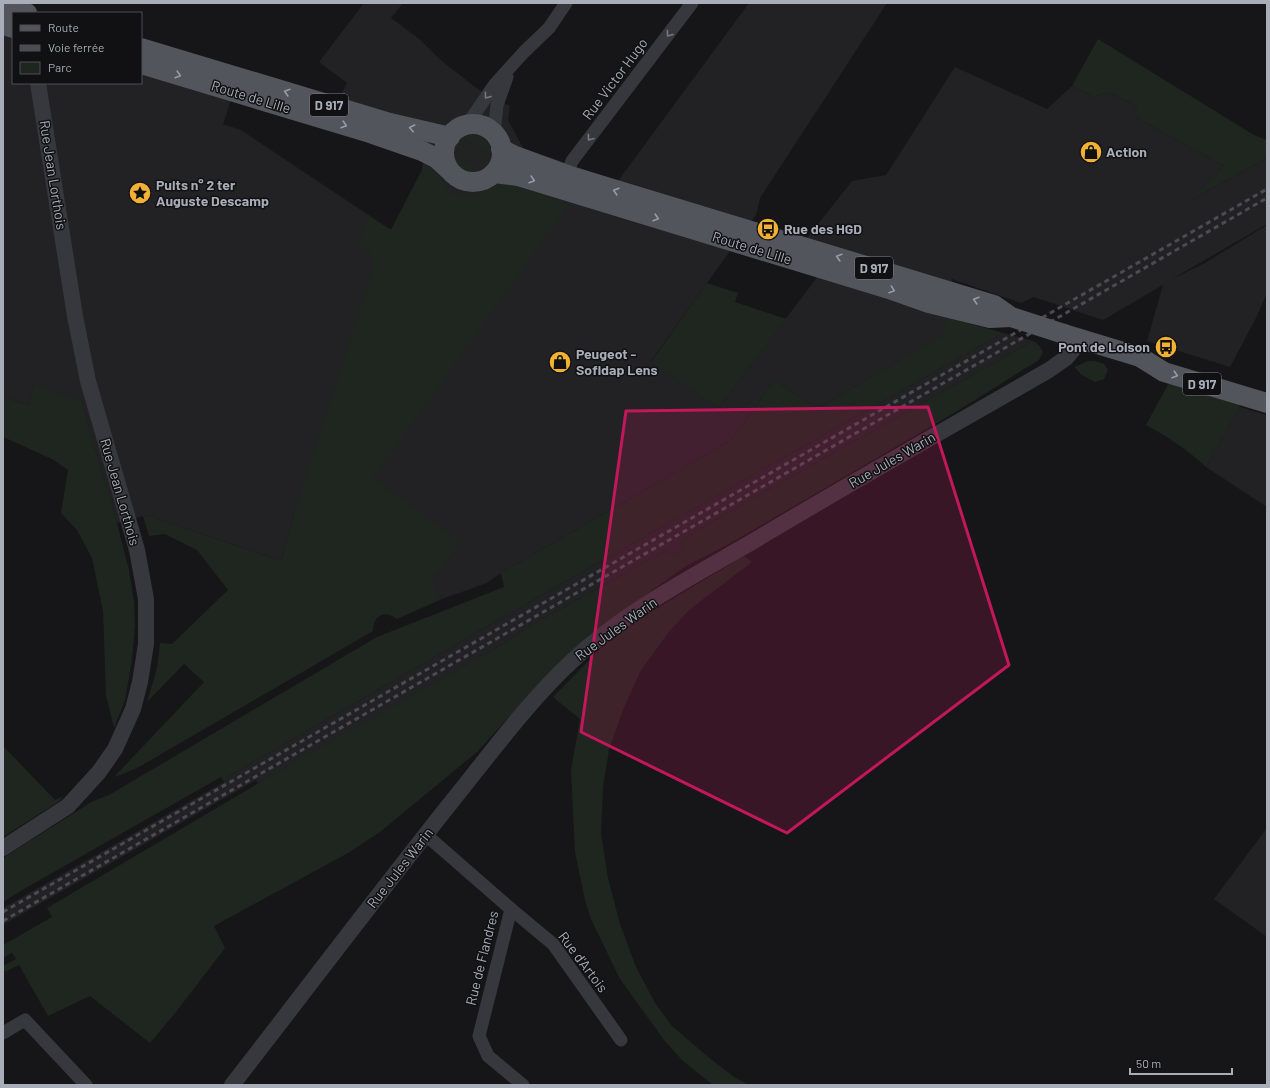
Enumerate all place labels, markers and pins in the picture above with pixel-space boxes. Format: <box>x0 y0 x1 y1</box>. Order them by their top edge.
shop icon: Action <box>1078 139 1104 165</box>
place label: Action <box>1106 143 1147 160</box>
place label: Puits n° 2 ter Auguste Descamp <box>156 176 269 209</box>
place icon: Puits n° 2 ter Auguste Descamp <box>127 180 153 206</box>
bus stop icon: Rue des HGD <box>755 216 781 242</box>
place label: Rue des HGD <box>784 220 862 237</box>
bus stop icon: Pont de Loison <box>1153 334 1179 360</box>
place label: Pont de Loison <box>1058 338 1150 355</box>
place label: Peugeot - Sofidap Lens <box>576 345 658 378</box>
shop icon: Peugeot - Sofidap Lens <box>547 349 573 375</box>

